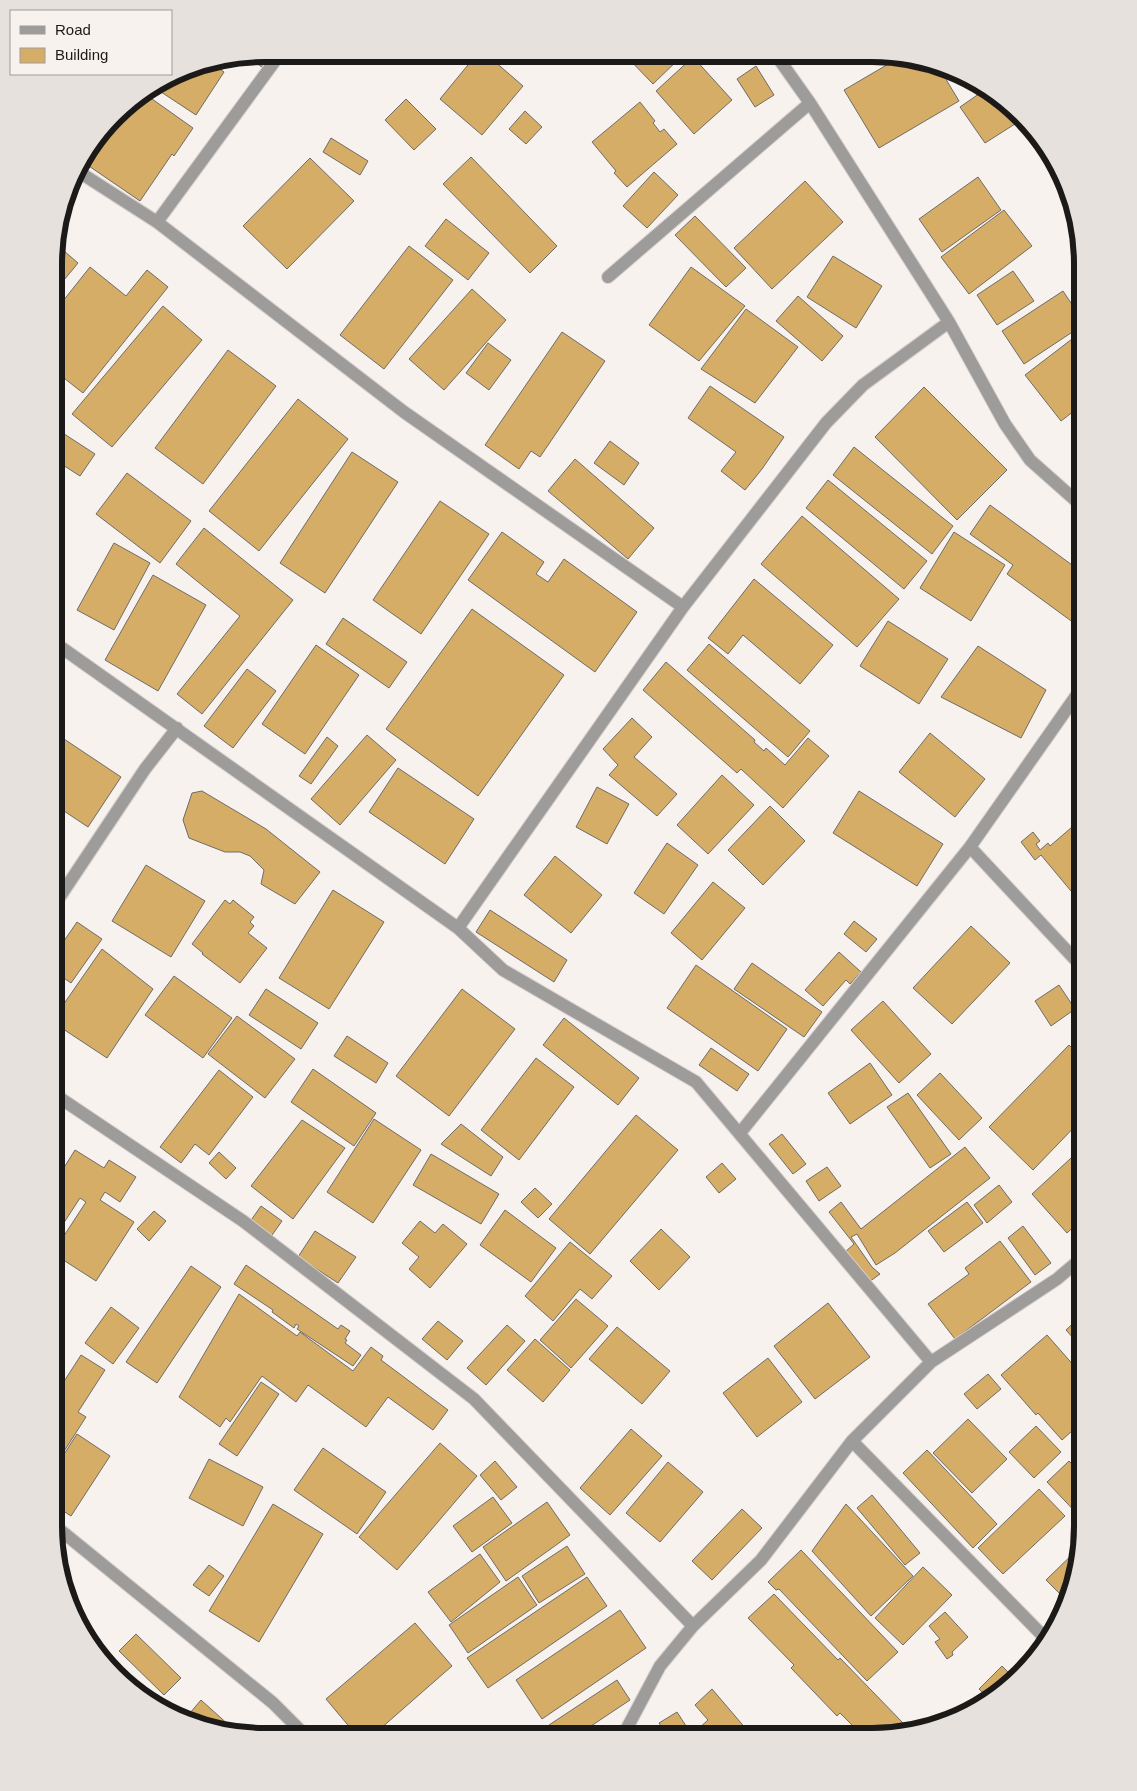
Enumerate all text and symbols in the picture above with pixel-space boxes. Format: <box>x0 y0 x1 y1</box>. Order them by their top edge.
legend <box>10 10 172 75</box>
text: Road <box>55 21 91 38</box>
text: Building <box>55 46 108 63</box>

